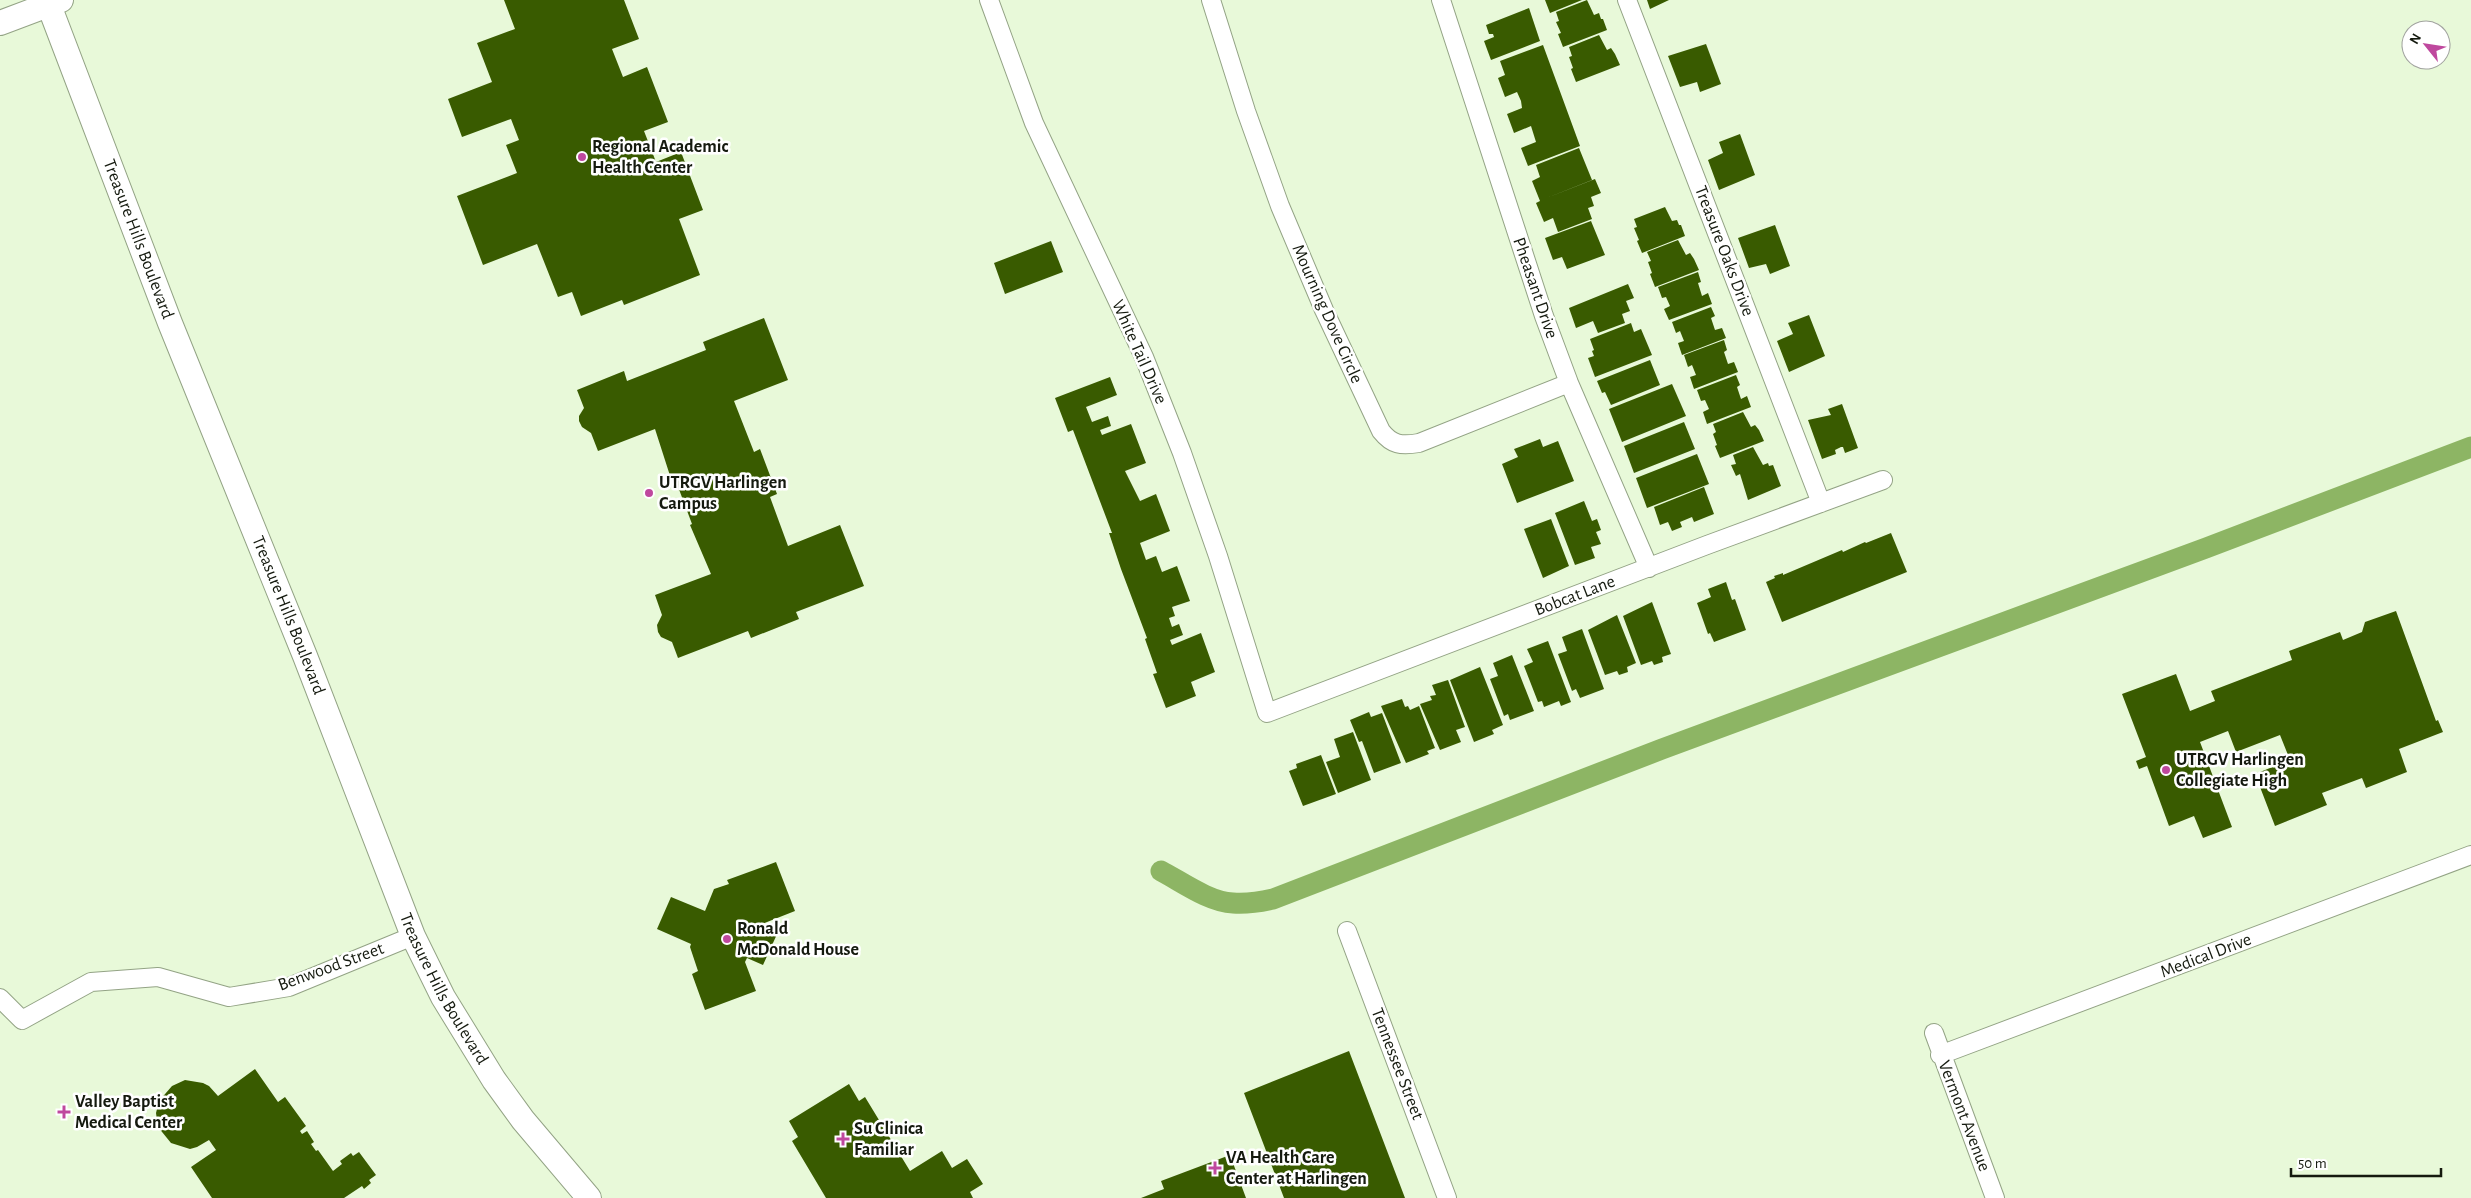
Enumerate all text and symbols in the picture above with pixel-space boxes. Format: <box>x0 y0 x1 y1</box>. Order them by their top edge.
north arrow <box>2401 20 2451 70</box>
text: N <box>2407 31 2424 47</box>
place label: Regional Academic Health Center <box>592 138 729 177</box>
marker: Regional Academic Health Center <box>576 151 588 163</box>
street label: Treasure Hills Boulevard <box>100 157 177 321</box>
street label: Treasure Oaks Drive <box>1691 183 1757 319</box>
street label: Pheasant Drive <box>1509 235 1561 341</box>
street label: Mourning Dove Circle <box>1288 242 1366 386</box>
street label: White Tail Drive <box>1108 297 1170 407</box>
place label: UTRGV Harlingen Campus <box>659 474 787 513</box>
marker: UTRGV Harlingen Campus <box>643 487 655 499</box>
street label: Treasure Hills Boulevard <box>248 534 328 697</box>
street label: Bobcat Lane <box>1532 572 1618 620</box>
place label: UTRGV Harlingen Collegiate High <box>2176 751 2304 790</box>
marker: UTRGV Harlingen Collegiate High <box>2160 764 2172 776</box>
street label: Treasure Hills Boulevard <box>396 911 491 1068</box>
place label: Ronald McDonald House <box>737 920 859 959</box>
street label: Medical Drive <box>2158 930 2254 982</box>
marker: Ronald McDonald House <box>721 933 733 945</box>
street label: Benwood Street <box>276 939 386 994</box>
street label: Tennessee Street <box>1367 1006 1427 1122</box>
street label: Vermont Avenue <box>1935 1058 1993 1174</box>
place label: Valley Baptist Medical Center <box>75 1093 183 1132</box>
marker: Valley Baptist Medical Center <box>57 1105 71 1119</box>
place label: Su Clinica Familiar <box>854 1120 924 1159</box>
marker: Su Clinica Familiar <box>836 1132 850 1146</box>
scale bar <box>2291 1146 2441 1178</box>
place label: VA Health Care Center at Harlingen <box>1226 1149 1367 1188</box>
text: 50 m <box>2298 1156 2327 1171</box>
marker: VA Health Care Center at Harlingen <box>1208 1161 1222 1175</box>

